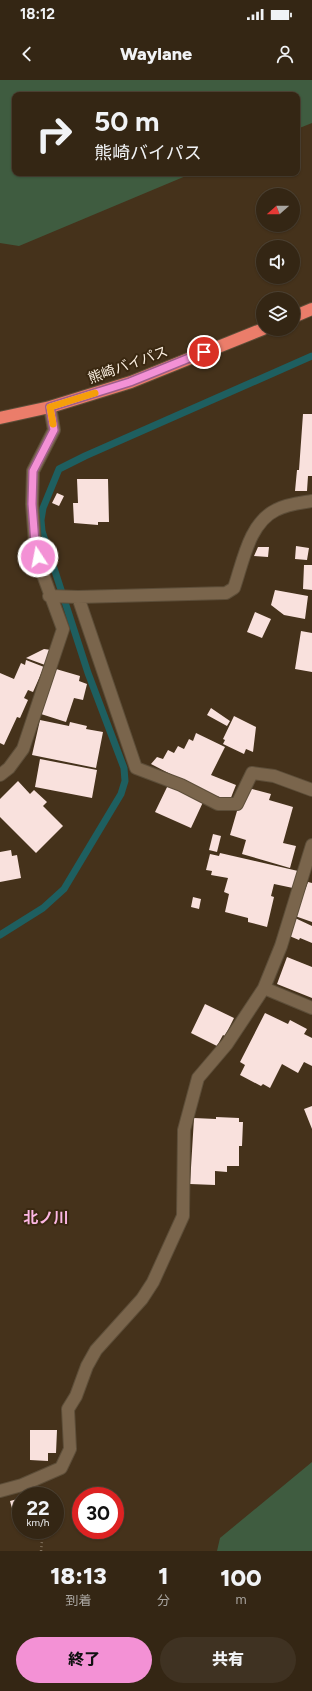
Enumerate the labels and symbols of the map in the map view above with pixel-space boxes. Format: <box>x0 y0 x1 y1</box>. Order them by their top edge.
north arrow <box>256 188 300 232</box>
pin <box>187 335 221 369</box>
street label: 熊崎バイパス <box>86 343 170 387</box>
position arrow <box>17 536 59 578</box>
district label: 北ノ川 <box>23 1209 69 1227</box>
speed limit sign: 30 <box>72 1487 124 1539</box>

